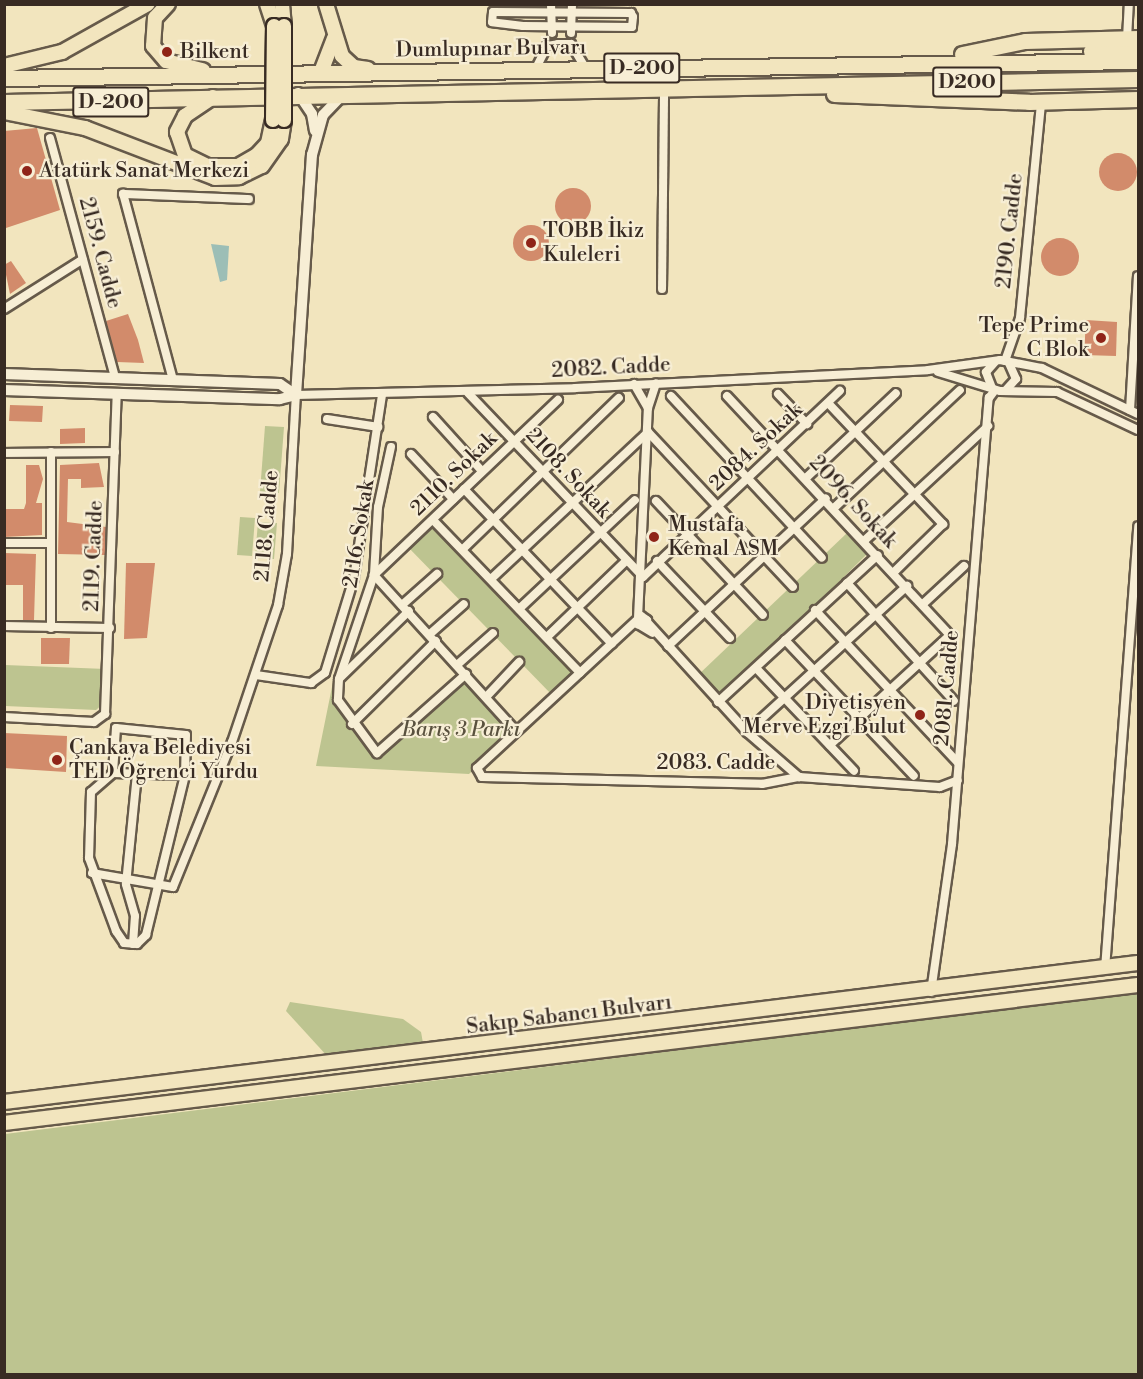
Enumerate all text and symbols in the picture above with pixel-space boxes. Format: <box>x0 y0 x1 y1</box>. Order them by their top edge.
street label: Dumlupınar Bulvarı <box>395 35 587 63</box>
place label: Bilkent <box>180 39 249 65</box>
marker: Bilkent <box>158 43 176 61</box>
road number: D-200 <box>603 51 681 85</box>
road number: D200 <box>931 65 1003 99</box>
road number: D-200 <box>72 85 150 119</box>
place label: Atatürk Sanat Merkezi <box>39 158 249 184</box>
marker: Atatürk Sanat Merkezi <box>20 164 34 178</box>
street label: 2190. Cadde <box>991 172 1029 290</box>
street label: 2159. Cadde <box>73 195 127 311</box>
place label: TOBB İkiz Kuleleri <box>543 218 644 268</box>
marker: TOBB İkiz Kuleleri <box>524 236 538 250</box>
place label: Tepe Prime C Blok <box>979 313 1089 363</box>
marker: Tepe Prime C Blok <box>1094 331 1108 345</box>
street label: 2082. Cadde <box>551 352 671 384</box>
street label: 2084. Sokak <box>704 398 808 496</box>
street label: 2108. Sokak <box>520 423 616 523</box>
street label: 2110. Sokak <box>406 427 502 521</box>
street label: 2096. Sokak <box>804 450 902 554</box>
street label: 2118. Cadde <box>250 469 284 583</box>
street label: 2116. Sokak <box>338 478 380 590</box>
street label: 2119. Cadde <box>79 500 109 612</box>
place label: Mustafa Kemal ASM <box>668 512 778 562</box>
marker: Mustafa Kemal ASM <box>645 528 663 546</box>
street label: 2081. Cadde <box>929 629 965 747</box>
place label: Diyetisyen Merve Ezgi Bulut <box>743 690 906 740</box>
marker: Diyetisyen Merve Ezgi Bulut <box>911 706 929 724</box>
park label: Barış 3 Parkı <box>402 717 520 743</box>
place label: Çankaya Belediyesi TED Öğrenci Yurdu <box>69 735 258 785</box>
street label: 2083. Cadde <box>657 750 775 776</box>
marker: Çankaya Belediyesi TED Öğrenci Yurdu <box>50 753 64 767</box>
street label: Sakıp Sabancı Bulvarı <box>465 990 673 1040</box>

